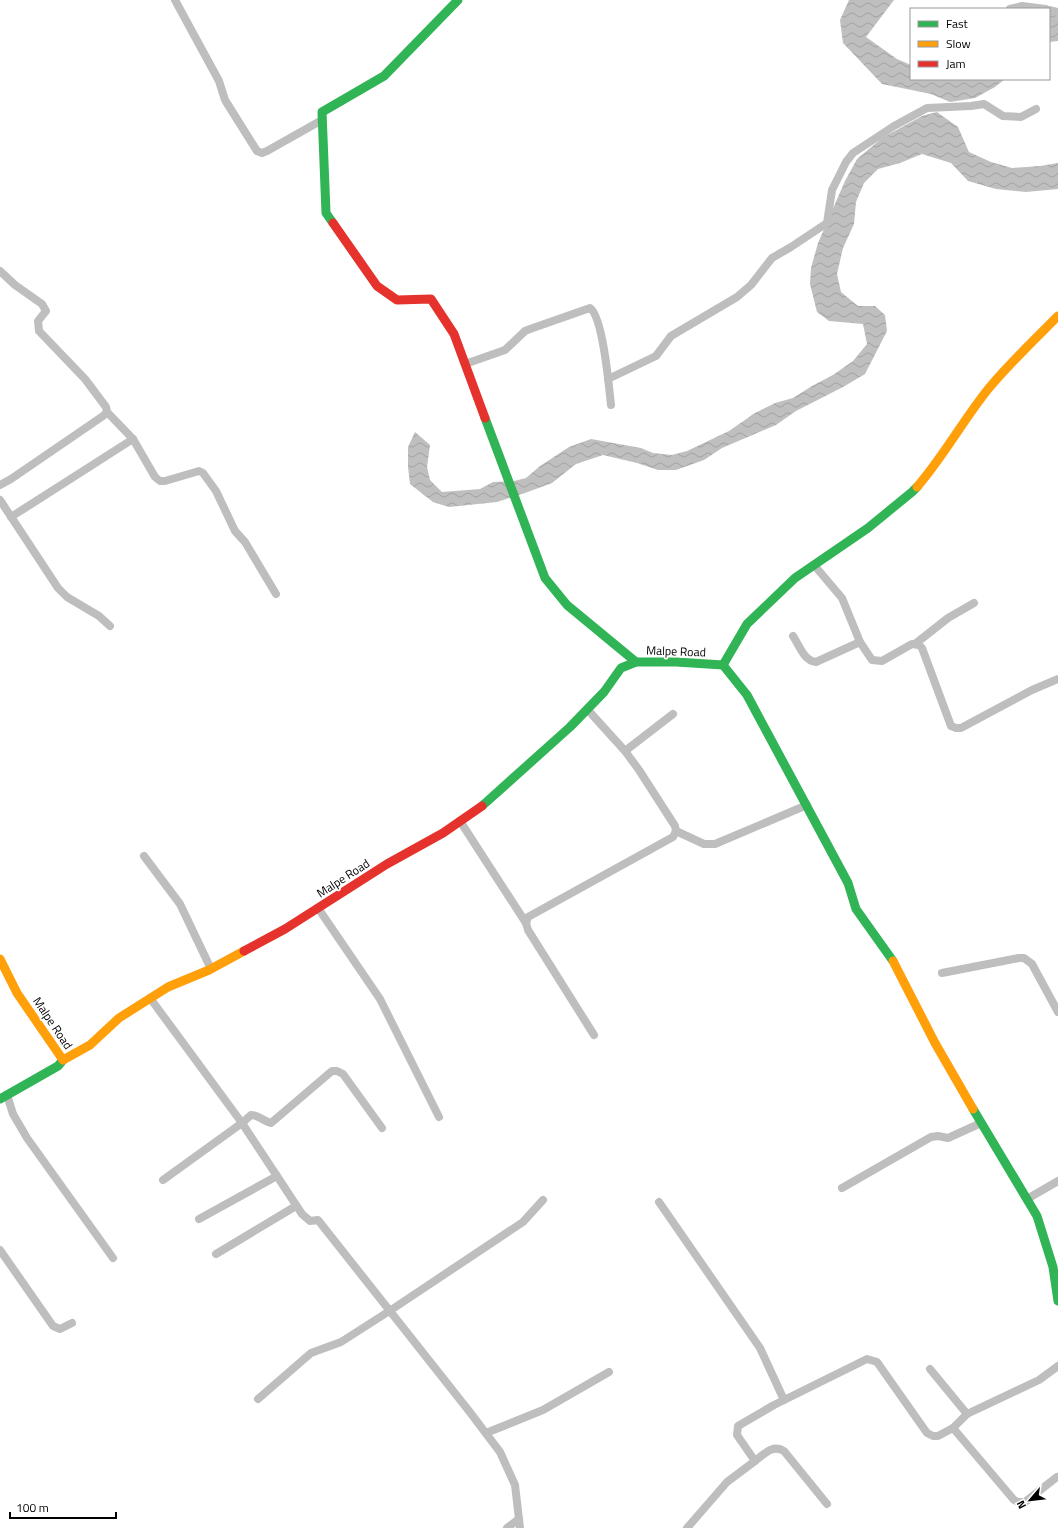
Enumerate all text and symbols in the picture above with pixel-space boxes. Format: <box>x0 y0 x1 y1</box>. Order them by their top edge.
legend <box>910 8 1050 80</box>
text: Fast <box>946 14 969 33</box>
text: Slow <box>946 34 971 53</box>
text: Jam <box>946 54 966 73</box>
street label: Malpe Road <box>646 640 706 662</box>
street label: Malpe Road <box>313 854 373 902</box>
street label: Malpe Road <box>28 993 78 1053</box>
north arrow <box>1010 1480 1050 1520</box>
scale bar <box>10 1494 116 1520</box>
text: 100 m <box>16 1498 49 1517</box>
text: N <box>1012 1498 1030 1512</box>

